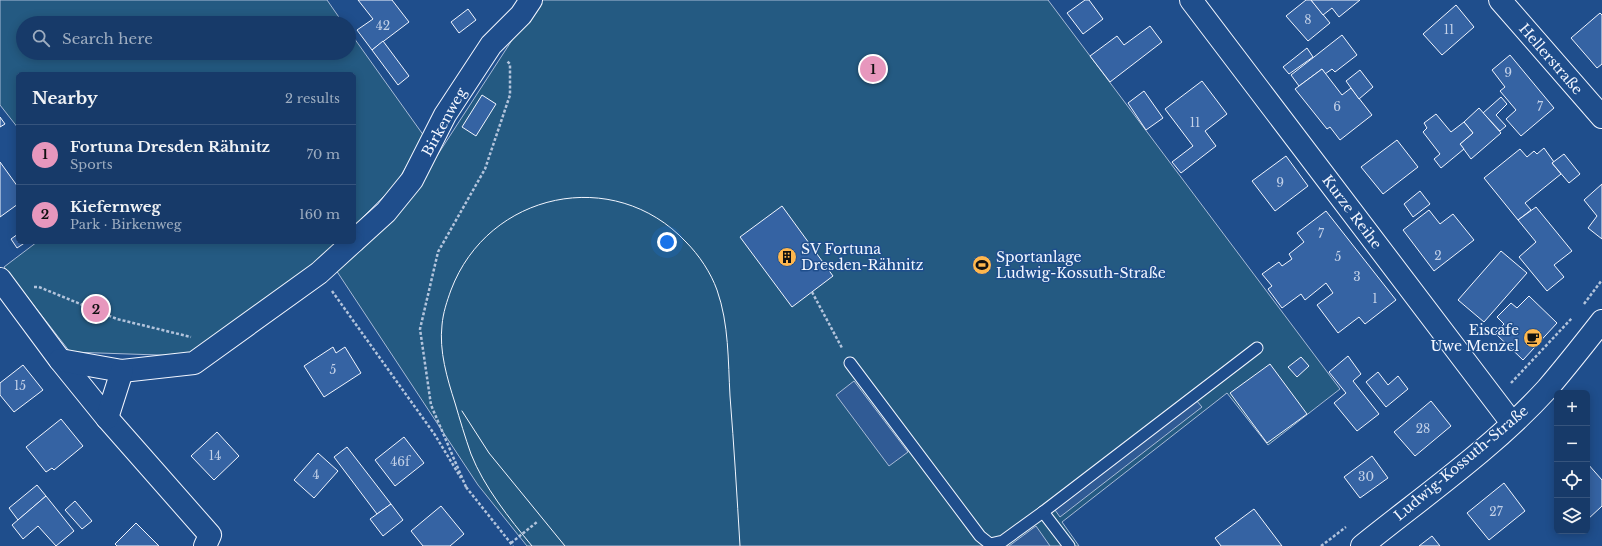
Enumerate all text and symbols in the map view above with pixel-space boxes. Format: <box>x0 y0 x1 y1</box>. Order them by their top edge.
house number: 8 <box>1304 12 1312 27</box>
search box <box>16 16 356 60</box>
house number: 42 <box>376 18 390 33</box>
street label: Hellerstraße <box>1515 20 1587 98</box>
house number: 11 <box>1444 22 1454 37</box>
icon: search <box>30 27 52 49</box>
text: Search here <box>62 29 153 48</box>
pin: 1 <box>860 54 886 84</box>
house number: 9 <box>1504 65 1512 80</box>
street label: Birkenweg <box>418 84 471 160</box>
text: Nearby <box>32 88 98 109</box>
text: 2 results <box>285 90 340 107</box>
house number: 6 <box>1333 99 1341 114</box>
house number: 7 <box>1537 99 1544 114</box>
house number: 11 <box>1190 115 1200 130</box>
text: Fortuna Dresden Rähnitz <box>70 137 270 156</box>
text: 1 <box>42 146 48 163</box>
text: 70 m <box>307 146 340 163</box>
text: Sports <box>70 156 113 173</box>
street label: Kurze Reihe <box>1318 171 1386 253</box>
house number: 9 <box>1276 175 1284 190</box>
text: Kiefernweg <box>70 197 161 216</box>
text: 2 <box>41 206 49 223</box>
text: 160 m <box>299 206 340 223</box>
text: Park · Birkenweg <box>70 216 182 233</box>
house number: 7 <box>1318 226 1325 241</box>
your location <box>657 232 677 252</box>
place label: SV Fortuna Dresden-Rähnitz <box>801 240 924 274</box>
building icon: SV Fortuna Dresden-Rähnitz <box>776 246 798 268</box>
place label: Sportanlage Ludwig-Kossuth-Straße <box>996 248 1166 282</box>
house number: 2 <box>1434 248 1442 263</box>
house number: 5 <box>1335 249 1342 264</box>
sports icon: Sportanlage Ludwig-Kossuth-Straße <box>971 254 993 276</box>
house number: 3 <box>1353 269 1361 284</box>
house number: 1 <box>1372 291 1378 306</box>
pin: 2 <box>83 294 109 324</box>
place label: Eiscafe Uwe Menzel <box>1431 321 1519 355</box>
cafe icon: Eiscafe Uwe Menzel <box>1522 327 1544 349</box>
house number: 5 <box>330 362 337 377</box>
house number: 15 <box>14 378 26 393</box>
map controls <box>1554 390 1590 534</box>
button: + <box>1554 390 1590 426</box>
street label: Ludwig-Kossuth-Straße <box>1390 402 1532 524</box>
house number: 28 <box>1416 421 1430 436</box>
button: − <box>1554 426 1590 462</box>
house number: 14 <box>209 448 221 463</box>
house number: 46f <box>390 454 412 469</box>
button: locate <box>1554 462 1590 498</box>
house number: 4 <box>312 467 320 482</box>
house number: 30 <box>1358 469 1374 484</box>
button: layers <box>1554 498 1590 534</box>
house number: 27 <box>1489 504 1504 519</box>

